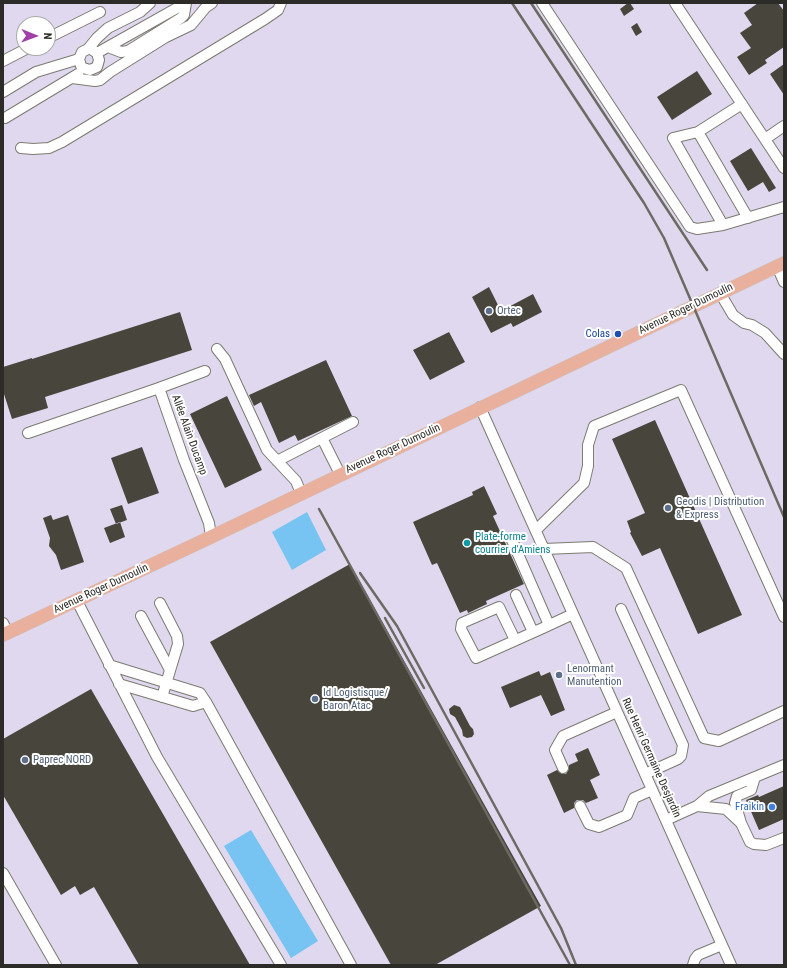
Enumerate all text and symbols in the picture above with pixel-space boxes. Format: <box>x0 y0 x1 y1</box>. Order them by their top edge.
north arrow <box>16 16 56 56</box>
text: N <box>41 33 54 40</box>
street label: Avenue Roger Dumoulin <box>637 280 735 338</box>
place label: Ortec <box>497 304 521 318</box>
marker: Ortec <box>484 306 494 316</box>
place label: Colas <box>585 327 610 341</box>
marker: Colas <box>613 329 623 339</box>
street label: Allée Alain Ducamp <box>168 393 210 477</box>
street label: Avenue Roger Dumoulin <box>343 421 443 477</box>
place label: Geodis | Distribution & Express <box>676 495 764 521</box>
marker: Geodis | Distribution & Express <box>663 503 673 513</box>
place label: Plate-forme courrier d'Amiens <box>475 530 551 556</box>
marker: Plate-forme courrier d'Amiens <box>462 538 472 548</box>
street label: Avenue Roger Dumoulin <box>51 561 151 617</box>
place label: Lenormant Manutention <box>567 662 622 688</box>
marker: Lenormant Manutention <box>554 670 564 680</box>
place label: Id Logistisque/ Baron Atac <box>323 686 388 712</box>
marker: Id Logistisque/ Baron Atac <box>310 694 320 704</box>
street label: Rue Henri Germaine Desjardin <box>619 696 683 820</box>
place label: Paprec NORD <box>33 753 91 767</box>
marker: Paprec NORD <box>20 755 30 765</box>
place label: Fraikin <box>735 800 764 814</box>
marker: Fraikin <box>767 802 777 812</box>

